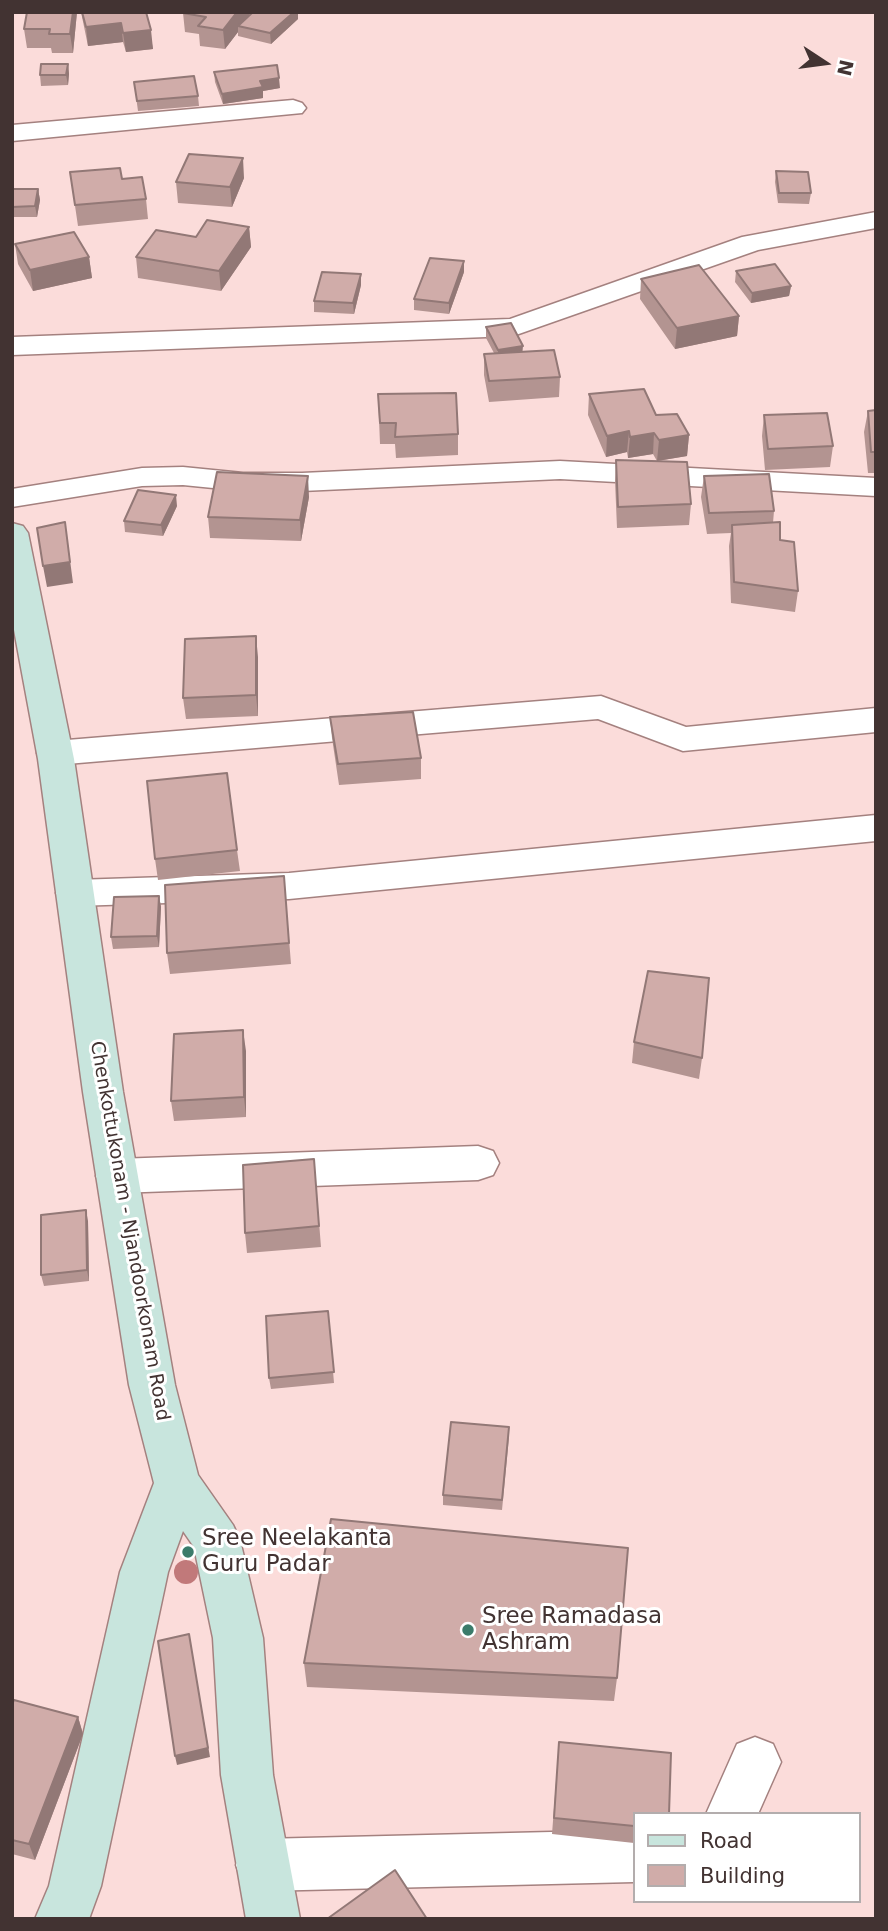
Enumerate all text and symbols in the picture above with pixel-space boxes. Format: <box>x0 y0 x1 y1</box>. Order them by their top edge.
north arrow <box>790 28 860 98</box>
text: N <box>833 58 858 78</box>
street label: Chenkottukonam - Njandoorkonam Road <box>84 1039 174 1423</box>
place label: Sree Neelakanta Guru Padar <box>202 1525 392 1579</box>
marker: Sree Neelakanta Guru Padar <box>180 1544 196 1560</box>
place label: Sree Ramadasa Ashram <box>482 1603 662 1657</box>
marker: Sree Ramadasa Ashram <box>460 1622 476 1638</box>
legend <box>632 1812 860 1903</box>
text: Road <box>700 1829 753 1853</box>
text: Building <box>700 1864 785 1888</box>

